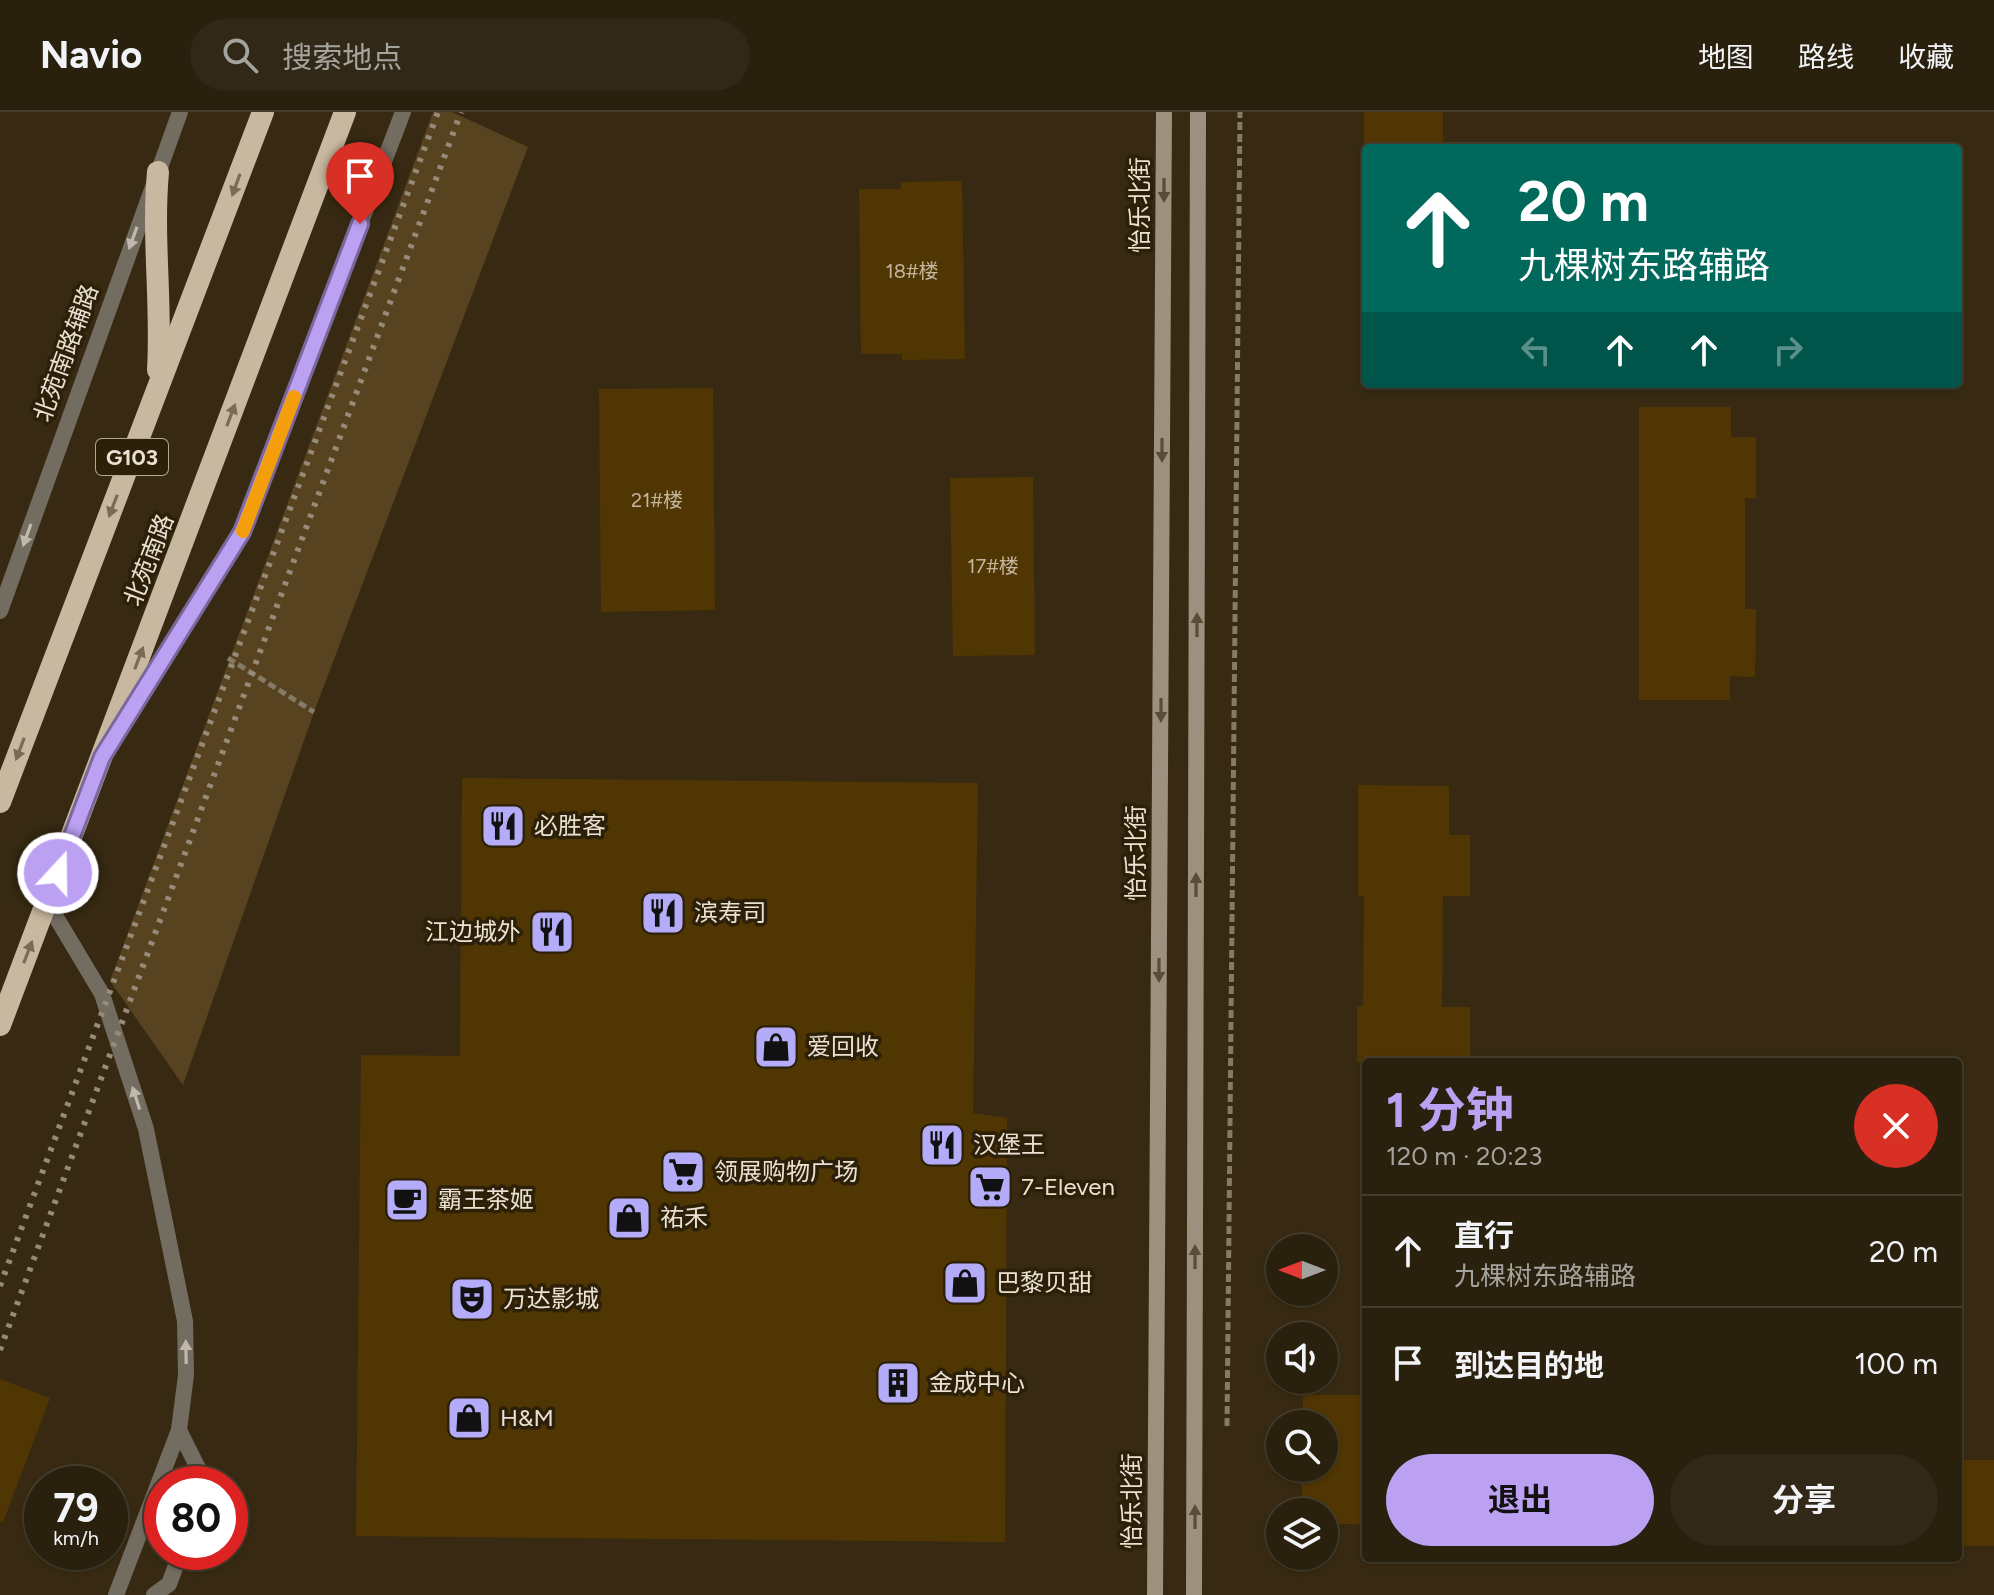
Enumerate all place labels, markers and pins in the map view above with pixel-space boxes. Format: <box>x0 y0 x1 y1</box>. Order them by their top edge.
pin <box>326 142 394 224</box>
restaurant icon: 必胜客 <box>479 802 527 850</box>
place label: 必胜客 <box>534 811 606 840</box>
restaurant icon: 滨寿司 <box>639 889 687 937</box>
place label: 滨寿司 <box>694 898 766 927</box>
restaurant icon: 江边城外 <box>528 908 576 956</box>
place label: 江边城外 <box>425 917 521 946</box>
shop icon: 爱回收 <box>752 1023 800 1071</box>
place label: 爱回收 <box>807 1032 879 1061</box>
restaurant icon: 汉堡王 <box>918 1121 966 1169</box>
place label: 汉堡王 <box>973 1130 1045 1159</box>
supermarket icon: 领展购物广场 <box>659 1148 707 1196</box>
place label: 领展购物广场 <box>714 1157 858 1186</box>
supermarket icon: 7-Eleven <box>966 1163 1014 1211</box>
place label: 7-Eleven <box>1021 1172 1115 1201</box>
cafe icon: 霸王茶姬 <box>383 1176 431 1224</box>
place label: 霸王茶姬 <box>438 1185 534 1214</box>
shop icon: 祐禾 <box>605 1194 653 1242</box>
place label: 祐禾 <box>660 1203 708 1232</box>
shop icon: 巴黎贝甜 <box>941 1259 989 1307</box>
place label: 巴黎贝甜 <box>996 1268 1092 1297</box>
theatre icon: 万达影城 <box>448 1275 496 1323</box>
place label: 万达影城 <box>503 1284 599 1313</box>
building icon: 金成中心 <box>874 1359 922 1407</box>
place label: 金成中心 <box>929 1368 1025 1397</box>
shop icon: H&M <box>445 1394 493 1442</box>
place label: H&M <box>500 1403 554 1432</box>

